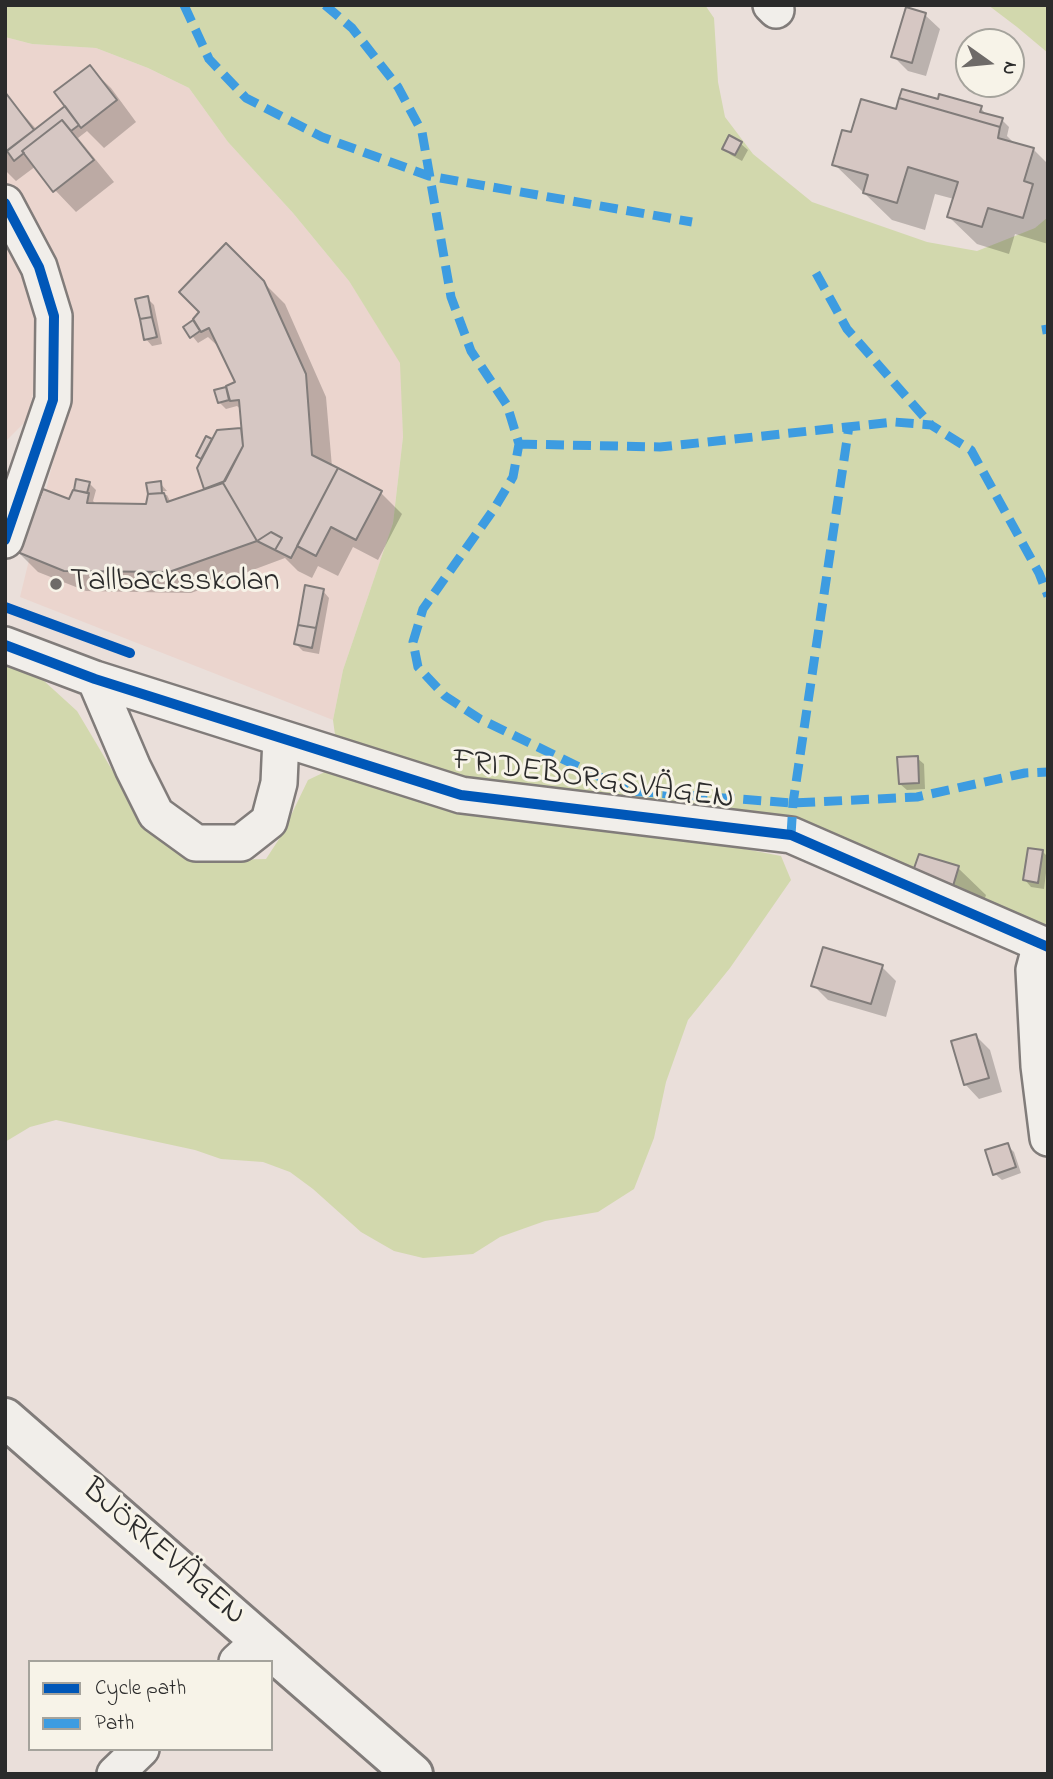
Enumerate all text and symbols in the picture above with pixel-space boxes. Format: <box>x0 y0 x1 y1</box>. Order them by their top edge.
north arrow <box>955 28 1025 98</box>
text: N <box>994 58 1024 78</box>
place label: Tallbacksskolan <box>70 565 279 603</box>
marker: Tallbacksskolan <box>48 576 64 592</box>
street label: FRIDEBORGSVÄGEN <box>450 743 736 821</box>
street label: BJÖRKEVÄGEN <box>72 1472 252 1636</box>
legend <box>28 1660 273 1751</box>
text: Cycle path <box>95 1674 186 1704</box>
text: Path <box>95 1709 134 1739</box>

